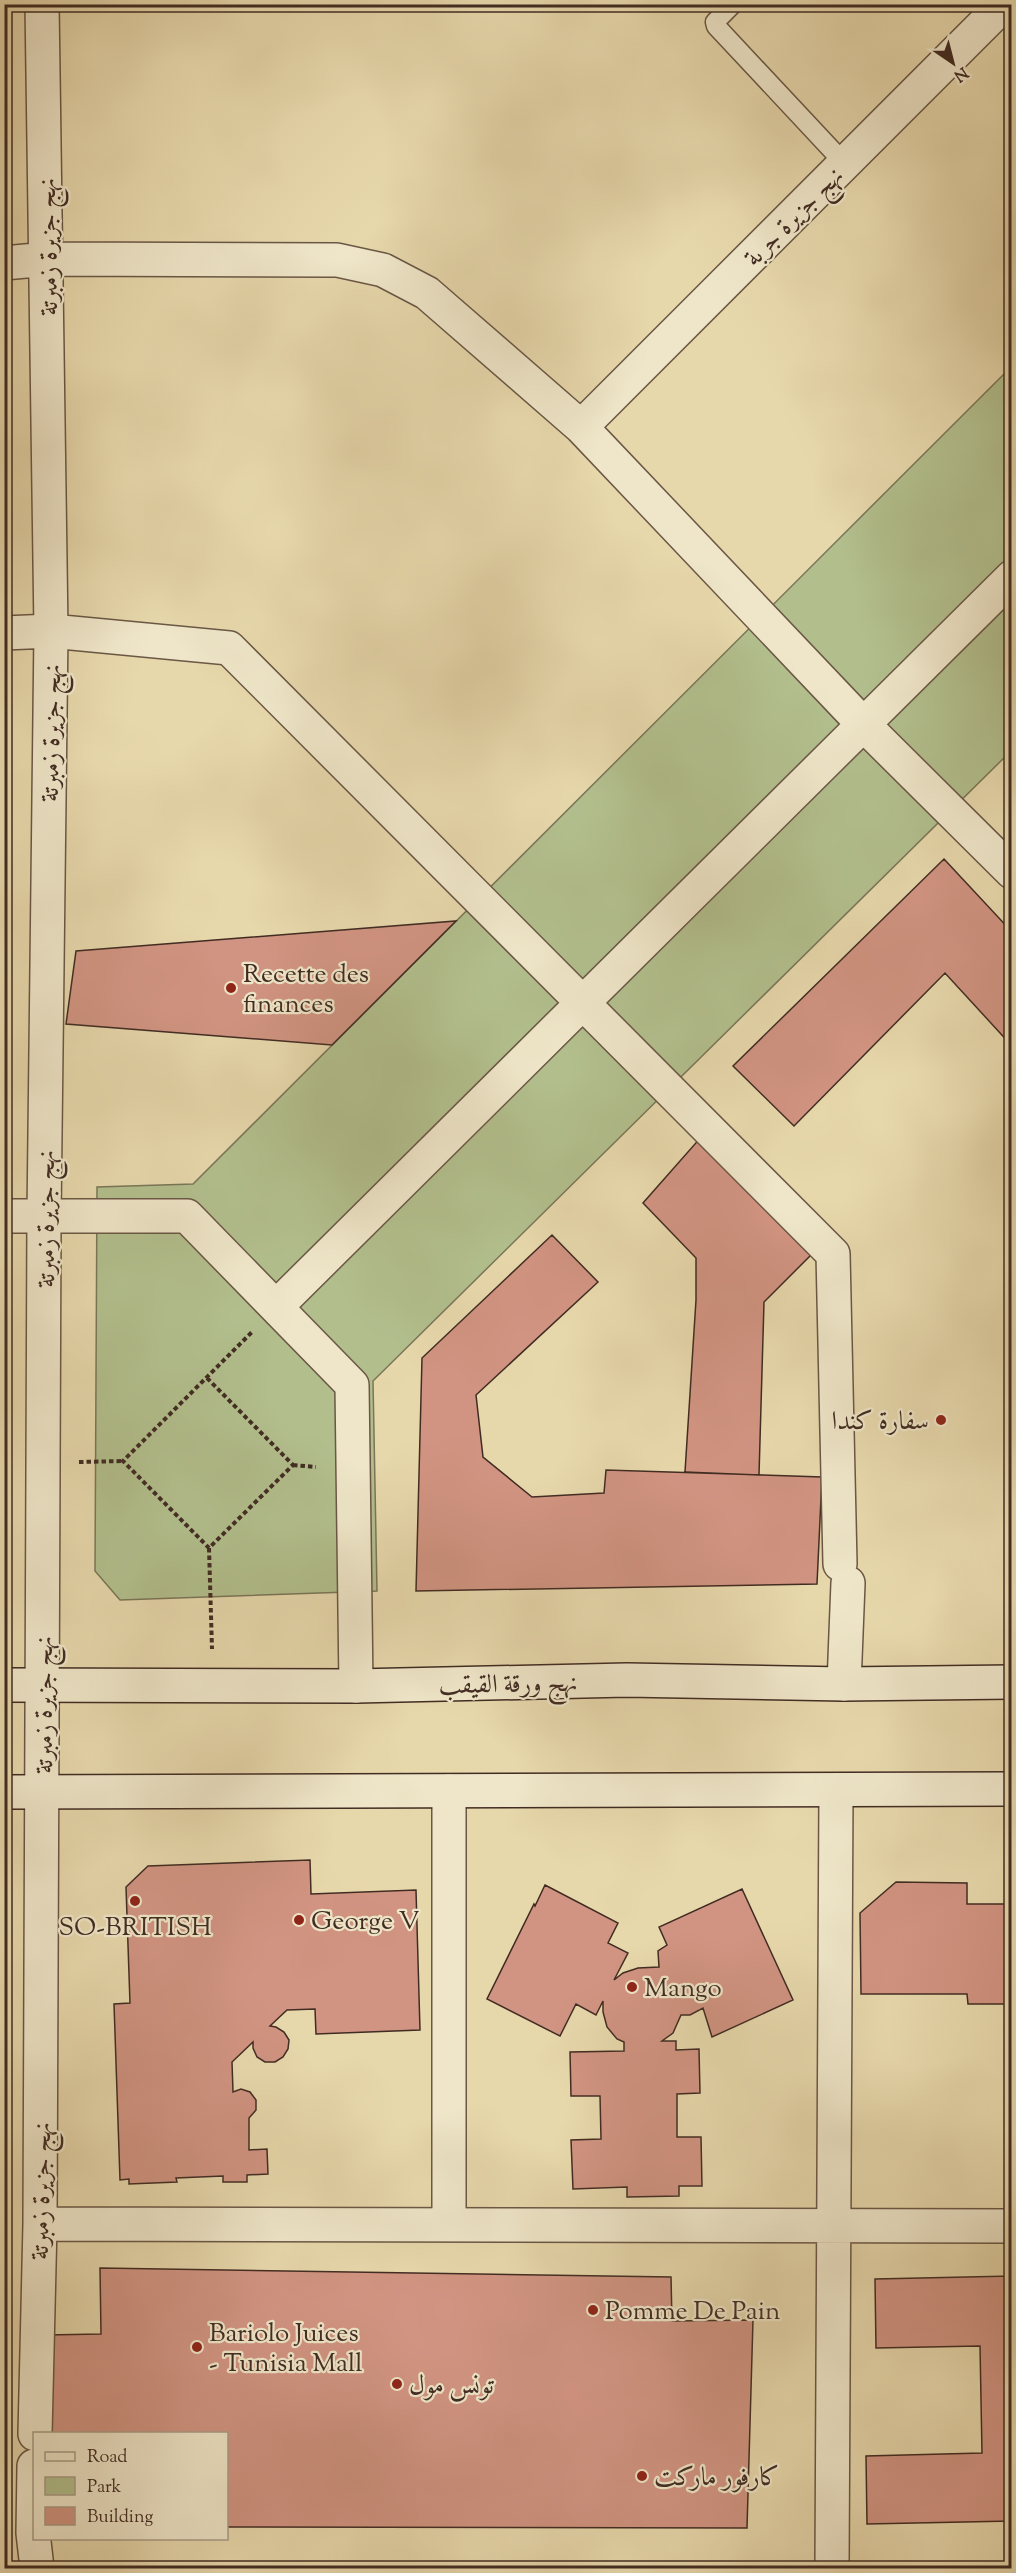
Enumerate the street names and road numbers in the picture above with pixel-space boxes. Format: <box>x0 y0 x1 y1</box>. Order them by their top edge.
street label: نهج جزيرة جربة <box>736 159 855 278</box>
street label: نهج جزيرة زمبرتة <box>30 178 72 316</box>
street label: نهج جزيرة زمبرتة <box>33 664 75 802</box>
street label: نهج جزيرة زمبرتة <box>29 1150 69 1288</box>
street label: نهج جزيرة زمبرتة <box>27 1636 67 1774</box>
street label: نهج ورقة القيقب <box>438 1666 578 1708</box>
street label: نهج جزيرة زمبرتة <box>23 2122 65 2260</box>

